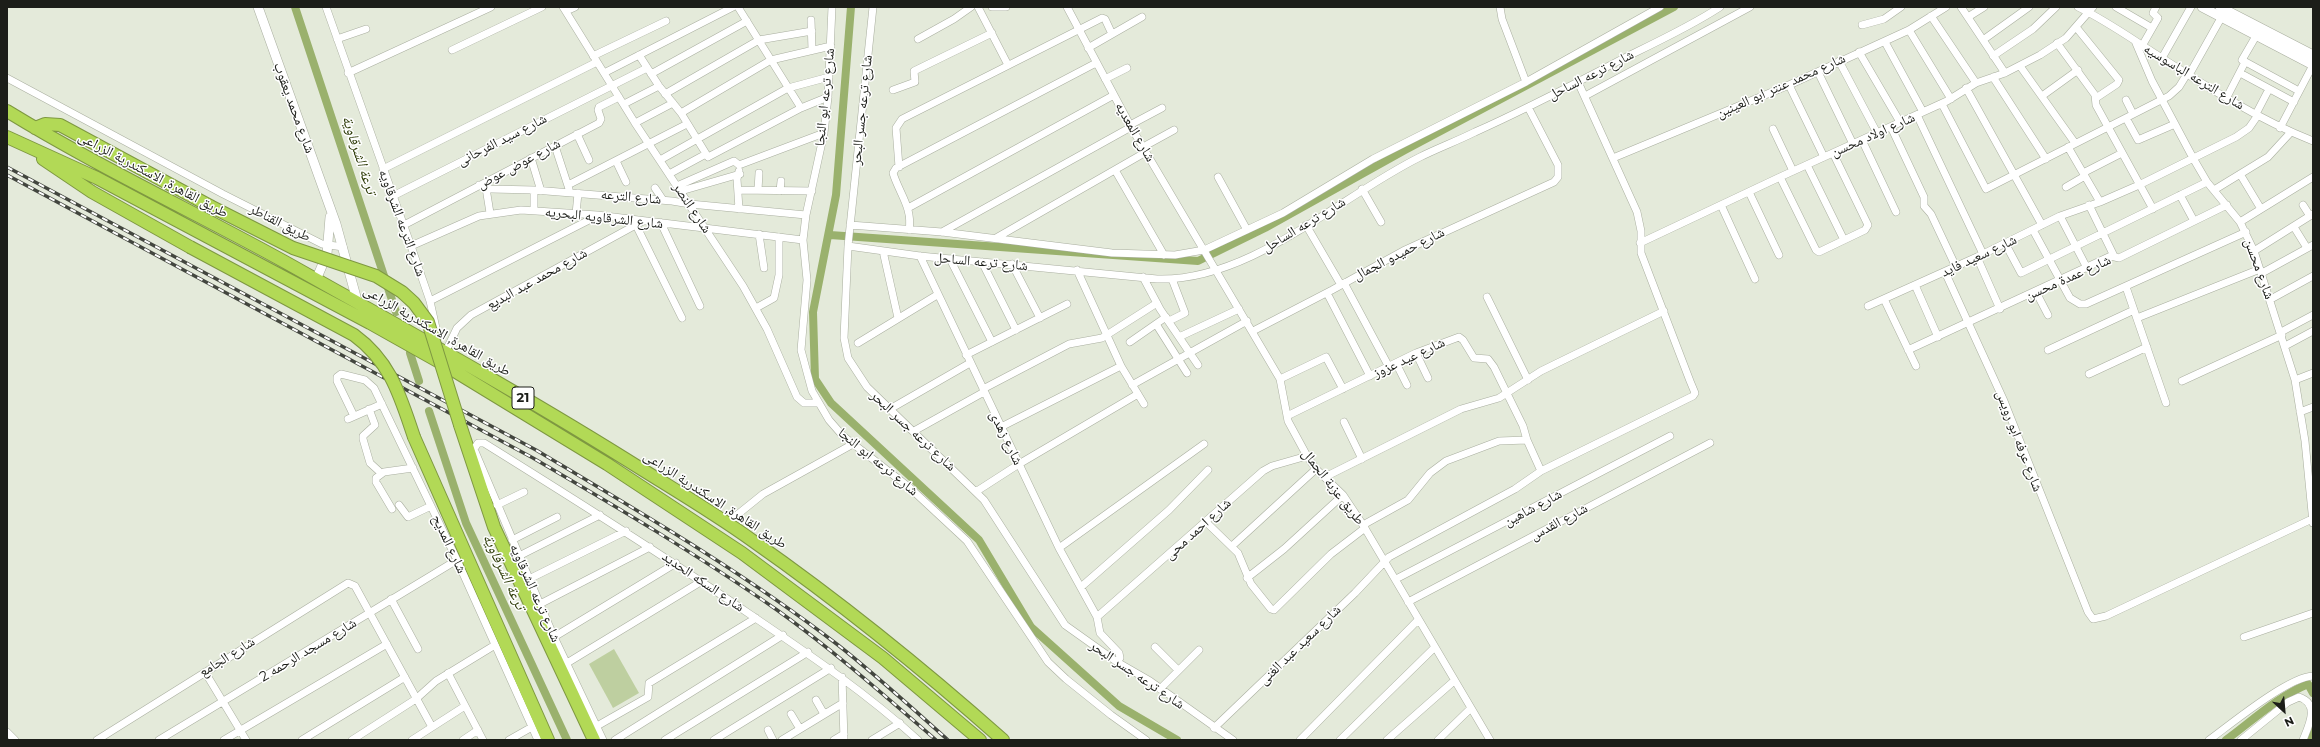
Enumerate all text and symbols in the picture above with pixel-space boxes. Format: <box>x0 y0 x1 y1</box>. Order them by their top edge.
street label: شارع الترعه الباسوسيه <box>2141 40 2247 114</box>
street label: شارع ترعه الساحل <box>1545 46 1637 104</box>
street label: شارع ترعه ابو النجا <box>811 47 839 147</box>
street label: شارع محمد عنتر ابو العينين <box>1714 50 1848 122</box>
street label: شارع ترعه جسر البحر <box>848 54 876 166</box>
street label: شارع محمد يعقوب <box>270 60 318 156</box>
street label: شارع المعديه <box>1111 99 1159 165</box>
street label: شارع اولاد محسن <box>1828 109 1918 161</box>
street label: شارع سيد الفرحانى <box>454 110 550 170</box>
water label: ترعة الشرقاوية <box>338 114 380 196</box>
street label: طريق القاهرة, الاسكندرية الزراعى <box>75 128 231 222</box>
street label: شارع عوض عوض <box>474 135 564 193</box>
street label: شارع الترعه الشرقاويه <box>375 167 429 279</box>
street label: شارع النصر <box>669 180 715 236</box>
street label: شارع الترعه <box>600 186 662 208</box>
street label: شارع ترعه الساحل <box>1259 194 1349 256</box>
street label: طريق القناطر <box>247 200 313 246</box>
street label: شارع الشرقاويه البحريه <box>544 203 664 233</box>
street label: شارع حميدو الجمال <box>1351 224 1447 284</box>
street label: شارع سعيد فايد <box>1939 231 2019 281</box>
street label: شارع محسن <box>2240 236 2278 302</box>
street label: شارع محمد عبد البديع <box>484 244 590 314</box>
street label: شارع ترعه الساحل <box>933 250 1029 274</box>
street label: شارع عمدة محسن <box>2022 252 2114 304</box>
street label: طريق القاهرة, الاسكندرية الزراعى <box>360 282 514 380</box>
street label: شارع عيد عزوز <box>1370 334 1448 382</box>
road number: 21 <box>512 387 534 409</box>
street label: شارع ترعه جسر البحر <box>867 387 959 475</box>
street label: شارع عرفه ابو رويس <box>1992 388 2046 494</box>
street label: شارع زهدى <box>986 408 1026 468</box>
street label: شارع ترعه ابو النجا <box>834 424 922 500</box>
street label: طريق عزبة الجمال <box>1298 445 1368 529</box>
street label: طريق القاهرة, الاسكندرية الزراعى <box>640 447 790 553</box>
street label: شارع شاهين <box>1501 486 1565 530</box>
street label: شارع احمد محى <box>1161 495 1235 563</box>
street label: شارع القدس <box>1527 500 1591 544</box>
street label: شارع المديح <box>428 512 470 576</box>
water label: ترعة الشرقاوية <box>479 531 529 613</box>
street label: شارع ترعه الشرقاويه <box>506 541 564 645</box>
street label: شارع السكه الحديد <box>659 548 747 616</box>
street label: شارع سعيد عبد الغنى <box>1255 601 1345 689</box>
street label: شارع مسجد الرحمه 2 <box>256 614 360 686</box>
street label: شارع الجامع <box>196 633 258 681</box>
street label: شارع ترعه جسر البحر <box>1086 637 1188 713</box>
north arrow <box>2264 691 2304 731</box>
text: N <box>2282 714 2296 730</box>

